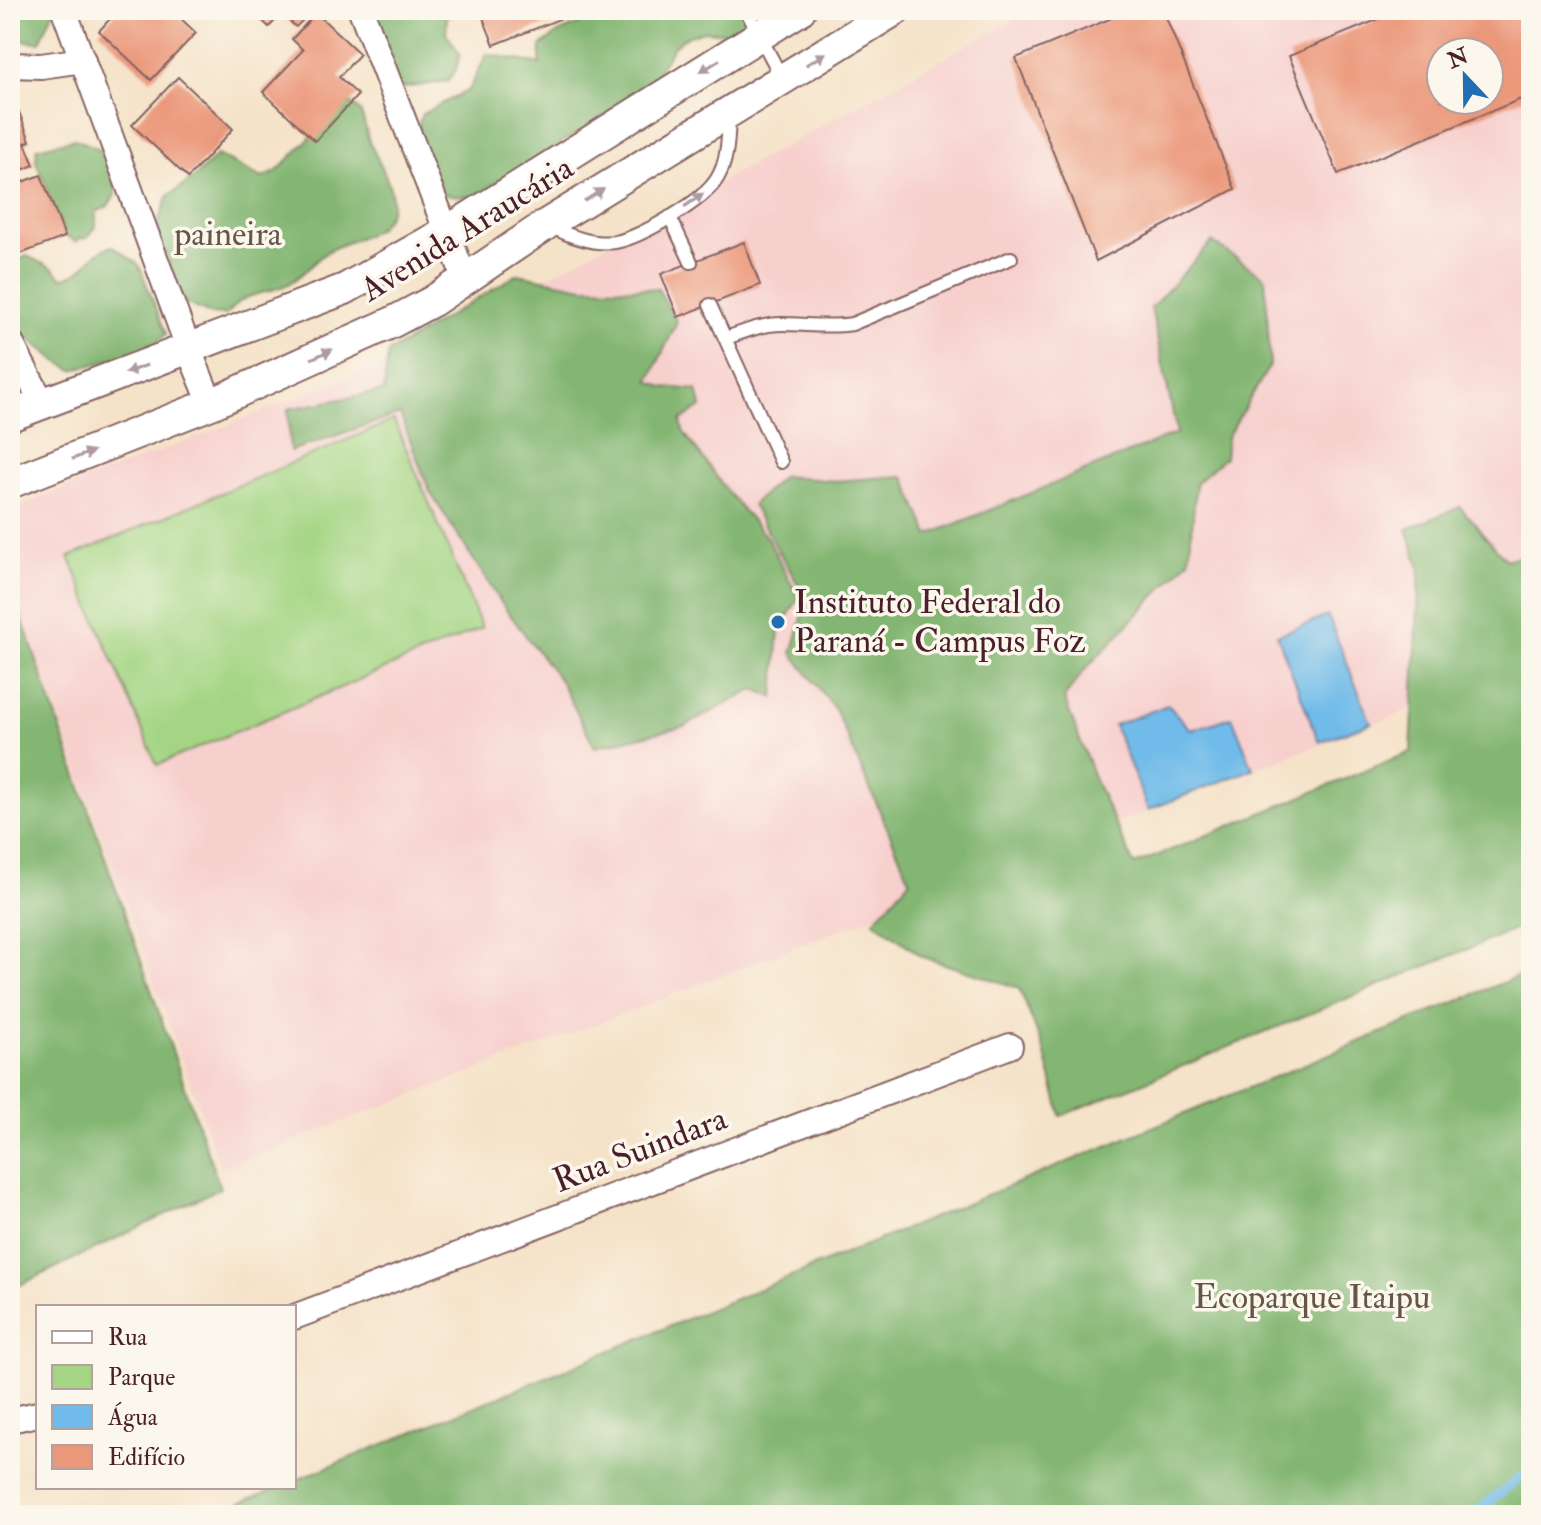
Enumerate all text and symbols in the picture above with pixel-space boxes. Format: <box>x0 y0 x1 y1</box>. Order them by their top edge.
north arrow <box>1425 36 1505 116</box>
text: N <box>1443 42 1473 75</box>
one-way arrow <box>805 52 827 66</box>
one-way arrow <box>699 59 721 73</box>
street label: Avenida Araucária <box>352 146 582 312</box>
one-way arrow <box>583 188 606 203</box>
one-way arrow <box>684 192 705 208</box>
park label: paineira <box>173 213 283 256</box>
one-way arrow <box>311 347 334 361</box>
one-way arrow <box>124 364 148 376</box>
one-way arrow <box>71 448 95 461</box>
place label: Instituto Federal do Paraná - Campus Foz <box>794 581 1086 663</box>
marker: Instituto Federal do Paraná - Campus Foz <box>769 613 787 631</box>
street label: Rua Suindara <box>547 1097 734 1203</box>
park label: Ecoparque Itaipu <box>1194 1276 1430 1319</box>
legend <box>36 1305 296 1489</box>
text: Rua <box>108 1322 148 1353</box>
text: Parque <box>108 1362 175 1393</box>
text: Água <box>107 1401 159 1433</box>
text: Edifício <box>108 1442 185 1473</box>

